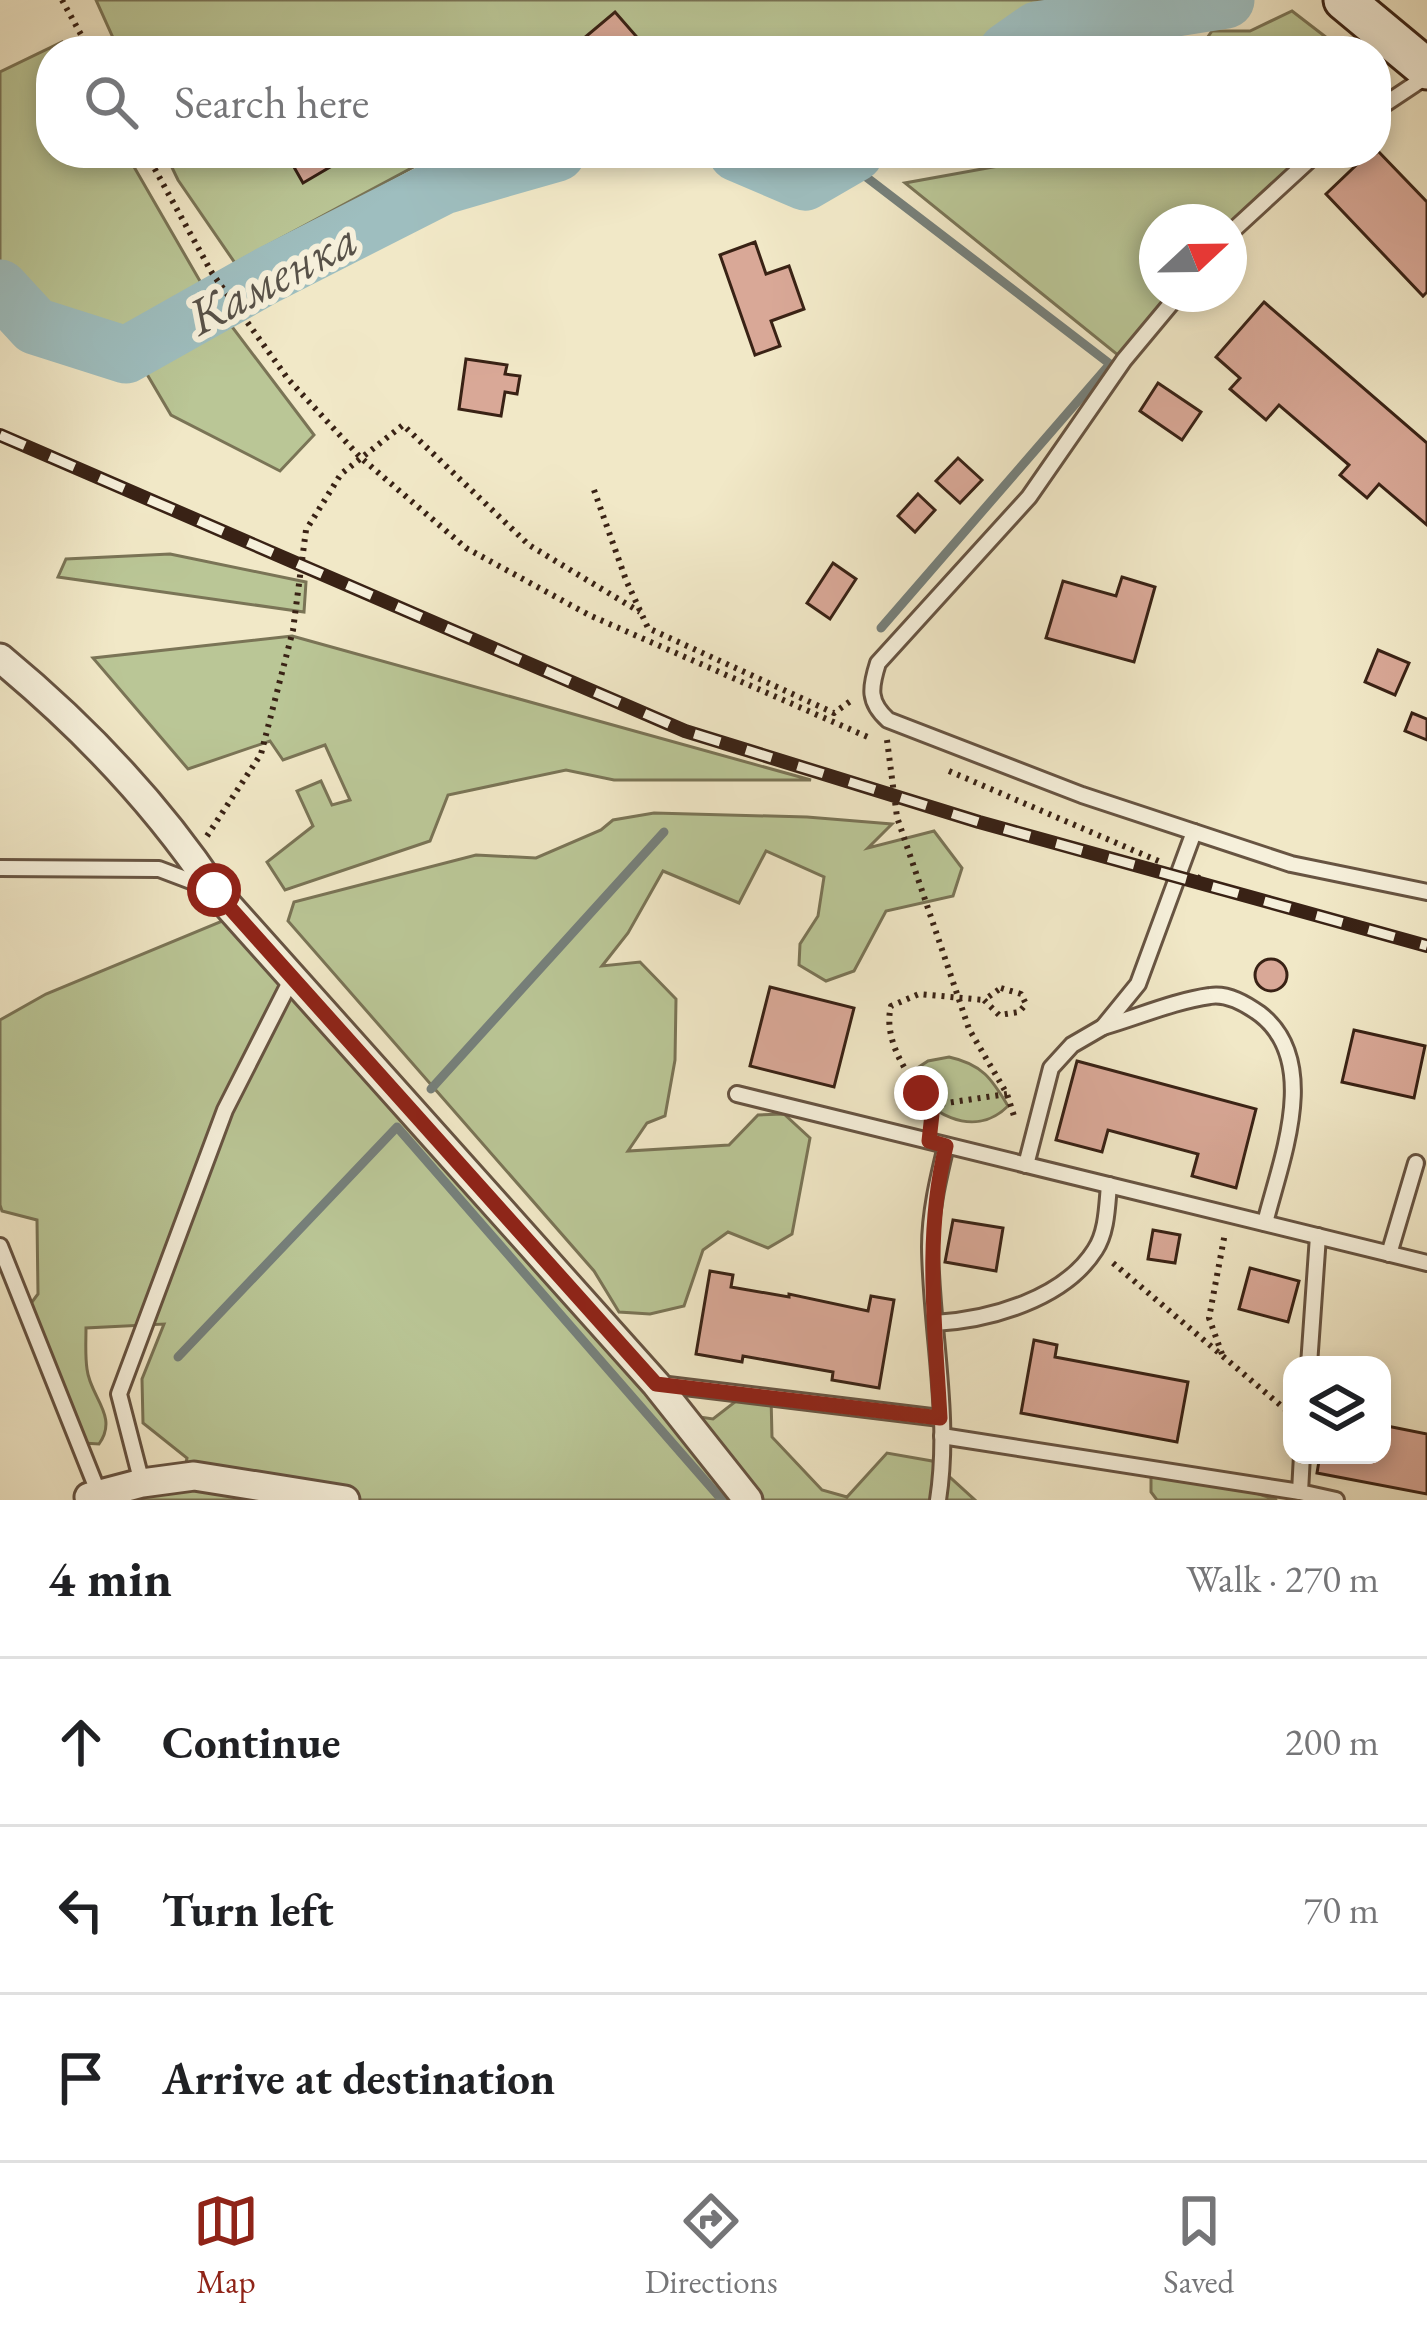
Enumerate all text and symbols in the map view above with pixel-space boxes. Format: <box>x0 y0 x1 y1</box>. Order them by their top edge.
search box <box>36 36 1391 168</box>
icon: search <box>78 69 144 135</box>
text: Search here <box>174 73 369 131</box>
north arrow <box>1139 204 1247 312</box>
water label: Каменка <box>173 205 369 350</box>
route start <box>187 863 241 917</box>
route end <box>894 1066 948 1120</box>
map controls <box>1283 1356 1391 1464</box>
button: layers <box>1283 1356 1391 1464</box>
text: 4 min <box>48 1545 172 1611</box>
text: Walk · 270 m <box>1186 1553 1379 1604</box>
icon: ahead <box>48 1709 114 1775</box>
text: Continue <box>162 1713 340 1771</box>
text: 200 m <box>1285 1716 1379 1767</box>
icon: left <box>48 1877 114 1943</box>
text: Turn left <box>162 1881 334 1939</box>
text: 70 m <box>1303 1884 1379 1935</box>
icon: arrive <box>48 2045 114 2111</box>
text: Arrive at destination <box>162 2049 555 2107</box>
tab: Map <box>193 2188 259 2303</box>
tab: Directions <box>645 2188 778 2303</box>
tab: Saved <box>1163 2188 1234 2303</box>

